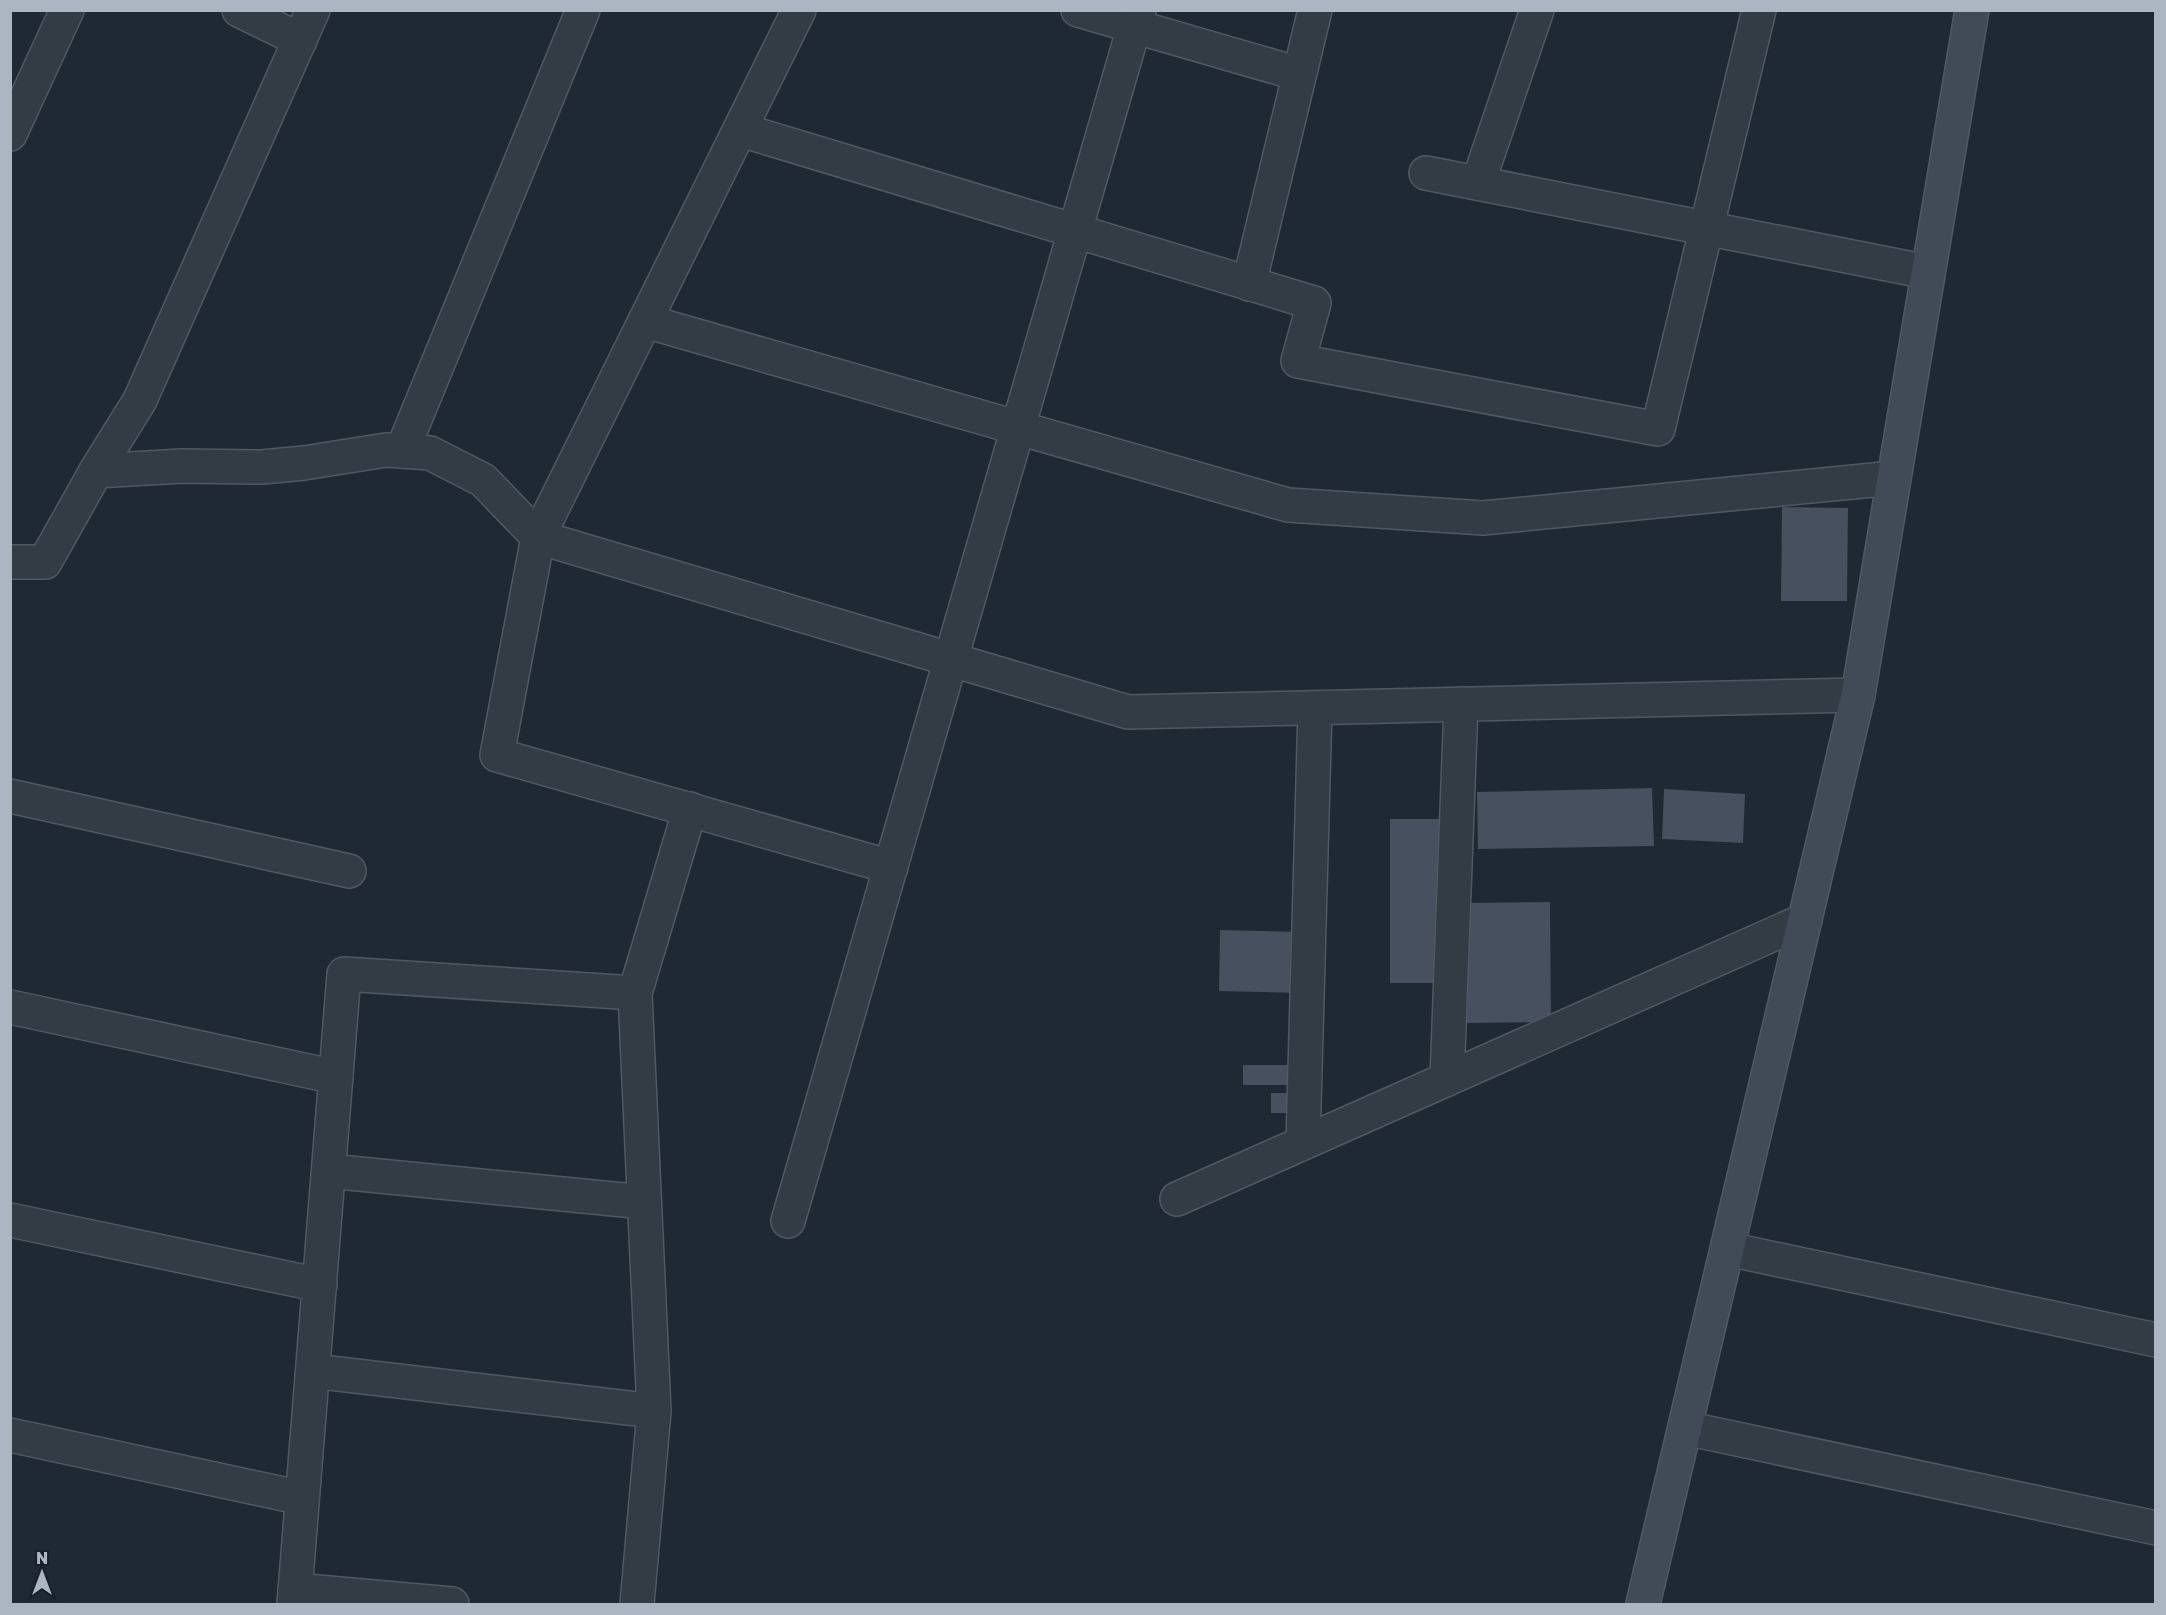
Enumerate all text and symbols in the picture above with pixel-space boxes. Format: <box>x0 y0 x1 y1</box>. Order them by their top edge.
north arrow <box>12 1543 72 1603</box>
text: N <box>36 1548 48 1568</box>

